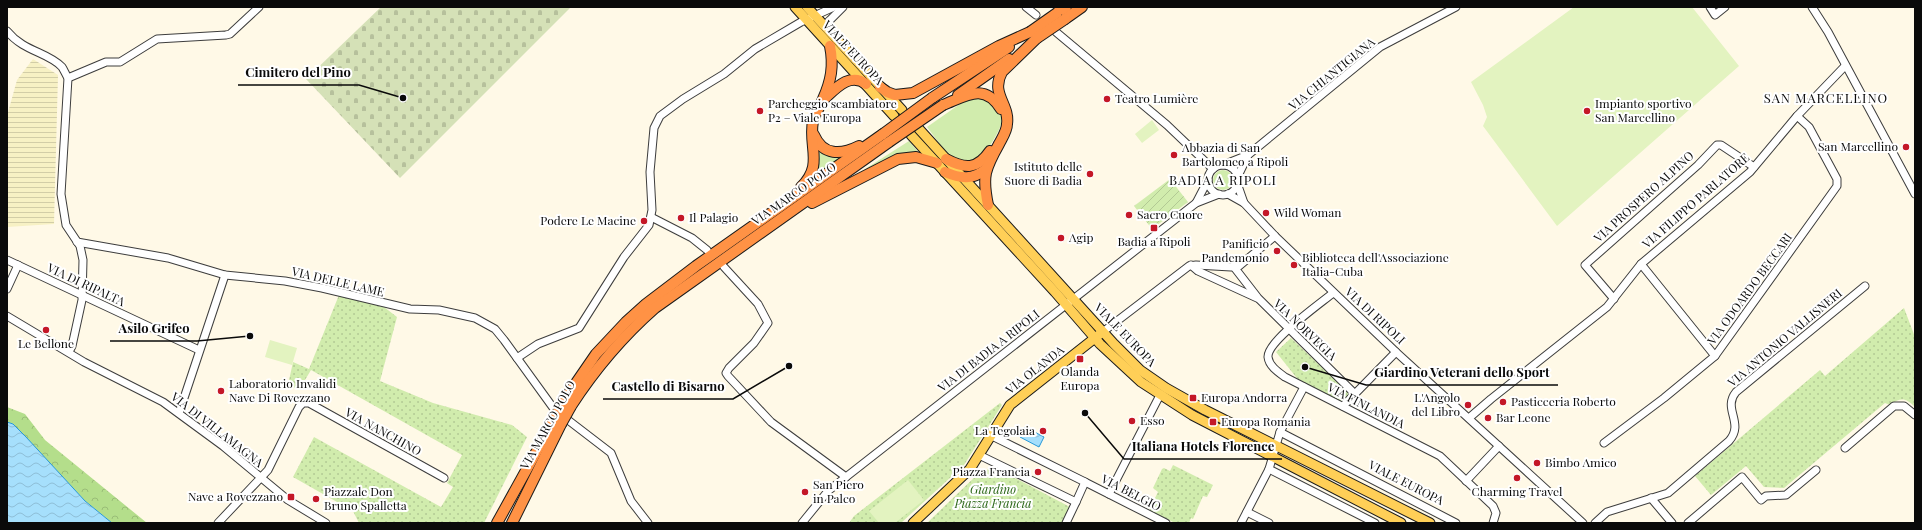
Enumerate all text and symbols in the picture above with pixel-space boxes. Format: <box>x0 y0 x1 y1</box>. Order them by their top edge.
street label: VIALE EUROPA <box>819 16 888 88</box>
street label: VIA CHIANTIGIANA <box>1284 33 1378 114</box>
callout: Cimitero del Pino <box>238 60 359 85</box>
text: Cimitero del Pino <box>245 63 351 80</box>
district label: SAN MARCELLINO <box>1764 89 1888 106</box>
place label: Teatro Lumière <box>1115 90 1198 106</box>
marker: Teatro Lumière <box>1102 94 1112 104</box>
place label: Parcheggio scambiatore P2 – Viale Europa <box>768 95 897 125</box>
place label: Impianto sportivo San Marcellino <box>1595 95 1692 125</box>
marker: Parcheggio scambiatore P2 – Viale Europa <box>755 106 765 116</box>
marker: Impianto sportivo San Marcellino <box>1582 106 1592 116</box>
place label: San Marcellino <box>1818 138 1898 154</box>
place label: Abbazia di San Bartolomeo a Ripoli <box>1181 139 1289 169</box>
marker: San Marcellino <box>1901 142 1911 152</box>
street label: VIA PROSPERO ALPINO <box>1589 147 1697 246</box>
street label: VIA FILIPPO PARLATORE <box>1638 149 1752 252</box>
marker: Abbazia di San Bartolomeo a Ripoli <box>1169 150 1179 160</box>
street label: VIA MARCO POLO <box>747 158 839 229</box>
place label: Istituto delle Suore di Badia <box>1004 158 1082 188</box>
marker: Istituto delle Suore di Badia <box>1085 169 1095 179</box>
district label: BADIA A RIPOLI <box>1169 171 1277 188</box>
place label: Wild Woman <box>1273 204 1341 220</box>
place label: Sacro Cuore <box>1137 206 1203 222</box>
marker: Wild Woman <box>1261 208 1271 218</box>
place label: Il Palagio <box>689 209 739 225</box>
marker: Sacro Cuore <box>1124 210 1134 220</box>
place label: Podere Le Macine <box>540 212 636 228</box>
marker: Il Palagio <box>676 213 686 223</box>
marker: Podere Le Macine <box>639 216 649 226</box>
marker: Badia a Ripoli <box>1149 223 1159 233</box>
place label: Agip <box>1068 229 1093 245</box>
street label: VIA ODOARDO BECCARI <box>1703 229 1795 348</box>
marker: Agip <box>1056 233 1066 243</box>
place label: Badia a Ripoli <box>1117 233 1191 249</box>
place label: Panificio Pandemonio <box>1201 235 1269 265</box>
marker: Panificio Pandemonio <box>1272 246 1282 256</box>
place label: Biblioteca dell'Associazione Italia-Cuba <box>1302 249 1449 279</box>
street label: VIA DI RIPALTA <box>44 259 128 309</box>
marker: Biblioteca dell'Associazione Italia-Cuba <box>1289 260 1299 270</box>
street label: VIA DELLE LAME <box>289 262 386 299</box>
street label: VIA DI RIPOLI <box>1341 283 1409 347</box>
street label: VIA ANTONIO VALLISNERI <box>1723 285 1845 390</box>
street label: VIA NORVEGIA <box>1270 294 1341 364</box>
street label: VIALE EUROPA <box>1091 298 1160 370</box>
street label: VIA DI BADIA A RIPOLI <box>934 306 1042 395</box>
callout: Asilo Grifeo <box>110 316 197 341</box>
text: Asilo Grifeo <box>117 319 190 336</box>
marker: Le Bellone <box>41 325 51 335</box>
place label: Le Bellone <box>18 335 74 351</box>
street label: VIA OLANDA <box>1001 341 1067 398</box>
marker: Olanda Europa <box>1075 354 1085 364</box>
callout: Giardino Veterani dello Sport <box>1366 360 1558 385</box>
place label: Olanda Europa <box>1061 363 1099 393</box>
text: Giardino Veterani dello Sport <box>1374 363 1550 380</box>
callout: Castello di Bisarno <box>603 374 733 399</box>
place label: Laboratorio Invalidi Nave Di Rovezzano <box>229 375 337 405</box>
street label: VIA MARCO POLO <box>515 377 578 473</box>
text: Castello di Bisarno <box>611 377 725 394</box>
street label: VIA FINLANDIA <box>1324 378 1408 432</box>
marker: Laboratorio Invalidi Nave Di Rovezzano <box>216 386 226 396</box>
street label: VIA DI VILLAMAGNA <box>167 388 267 470</box>
place label: Europa Andorra <box>1201 389 1287 405</box>
place label: L'Angolo del Libro <box>1412 389 1460 419</box>
marker: Europa Andorra <box>1188 393 1198 403</box>
place label: Pasticceria Roberto <box>1511 393 1616 409</box>
marker: Pasticceria Roberto <box>1498 397 1508 407</box>
marker: L'Angolo del Libro <box>1463 400 1473 410</box>
street label: VIA NANCHINO <box>342 403 425 459</box>
place label: Bar Leone <box>1496 409 1550 425</box>
place label: Esso <box>1140 412 1165 428</box>
place label: Europa Romania <box>1221 413 1310 429</box>
marker: Bar Leone <box>1483 413 1493 423</box>
marker: Esso <box>1127 416 1137 426</box>
marker: Europa Romania <box>1208 417 1218 427</box>
place label: La Tegolaia <box>975 422 1035 438</box>
marker: La Tegolaia <box>1038 426 1048 436</box>
callout: Italiana Hotels Florence <box>1124 434 1282 459</box>
text: Italiana Hotels Florence <box>1132 437 1275 454</box>
place label: Bimbo Amico <box>1545 454 1617 470</box>
street label: VIALE EUROPA <box>1365 456 1447 508</box>
marker: Bimbo Amico <box>1532 458 1542 468</box>
place label: Piazza Francia <box>953 463 1030 479</box>
marker: Piazza Francia <box>1033 467 1043 477</box>
street label: VIA BELGIO <box>1098 470 1164 514</box>
marker: Charming Travel <box>1512 473 1522 483</box>
place label: San Piero in Palco <box>813 476 864 506</box>
park label: Giardino Piazza Francia <box>954 481 1031 511</box>
place label: Piazzale Don Bruno Spalletta <box>324 483 407 513</box>
place label: Charming Travel <box>1472 483 1563 499</box>
marker: San Piero in Palco <box>800 487 810 497</box>
place label: Nave a Rovezzano <box>188 488 283 504</box>
marker: Nave a Rovezzano <box>286 492 296 502</box>
marker: Piazzale Don Bruno Spalletta <box>311 494 321 504</box>

